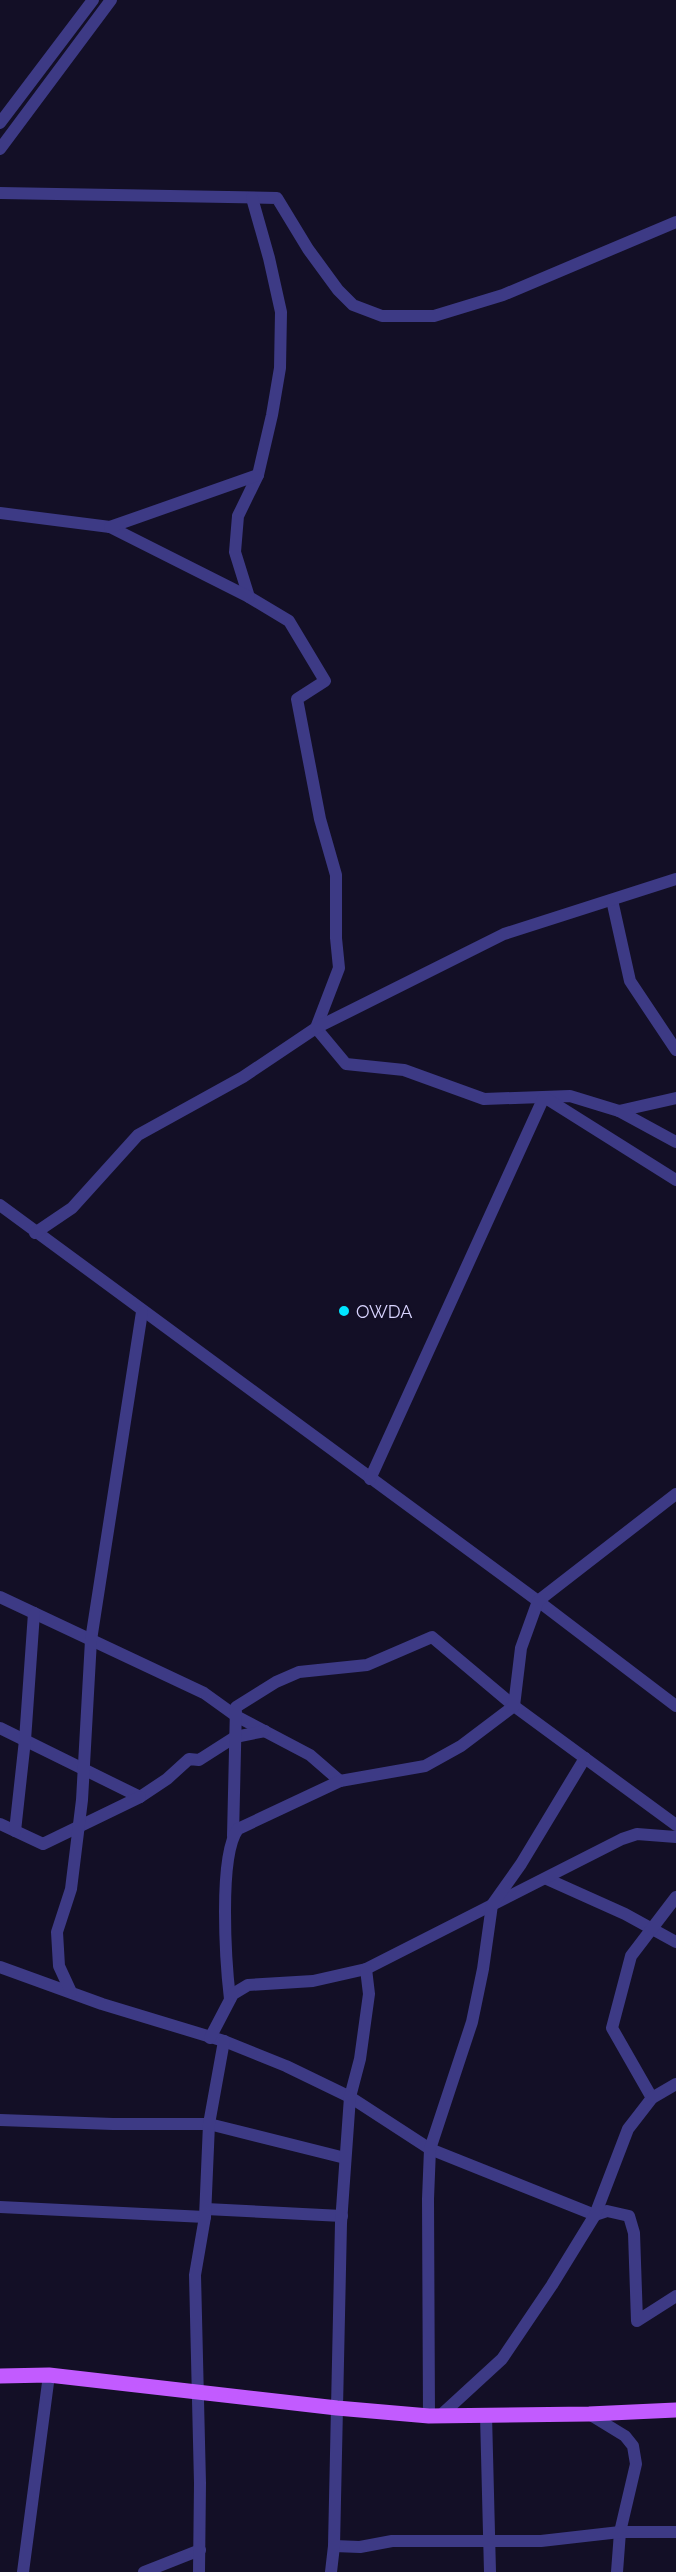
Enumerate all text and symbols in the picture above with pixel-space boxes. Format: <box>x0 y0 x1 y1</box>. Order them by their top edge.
place label: OWDA <box>356 1301 412 1322</box>
marker: OWDA <box>337 1304 351 1318</box>

